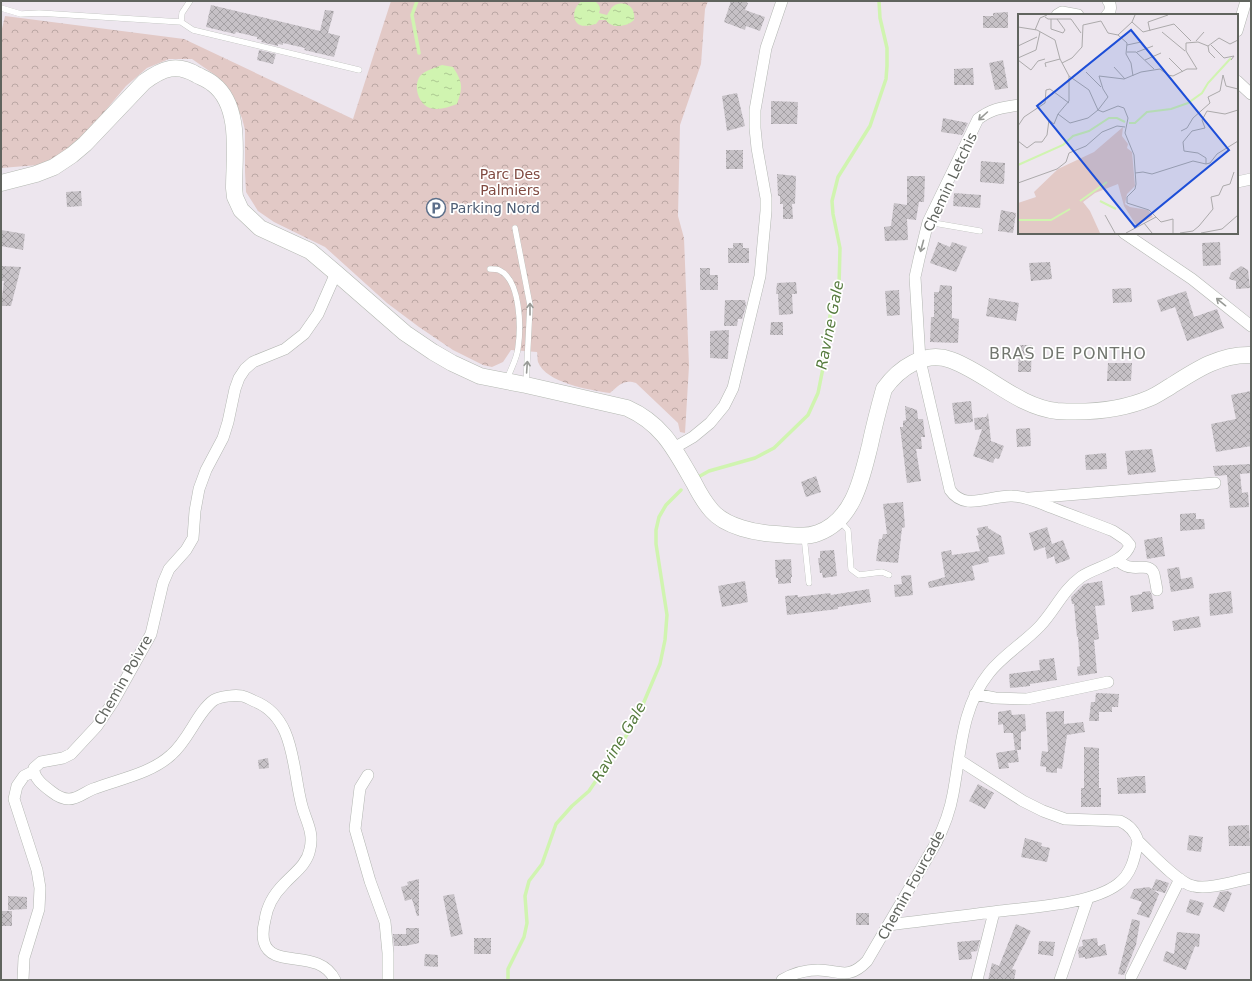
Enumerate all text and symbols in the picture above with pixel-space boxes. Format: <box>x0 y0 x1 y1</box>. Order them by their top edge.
inset map <box>1018 14 1238 234</box>
one-way arrow <box>978 112 988 121</box>
street label: Chemin Letchis <box>920 130 980 234</box>
park label: Parc Des Palmiers <box>480 166 540 198</box>
parking icon: Parking Nord <box>425 197 447 219</box>
place label: Parking Nord <box>450 200 540 216</box>
one-way arrow <box>918 239 925 252</box>
water label: Ravine Gale <box>813 279 847 371</box>
one-way arrow <box>1215 297 1226 306</box>
one-way arrow <box>526 303 534 316</box>
district label: BRAS DE PONTHO <box>989 344 1147 363</box>
one-way arrow <box>523 361 530 374</box>
street label: Chemin Poivre <box>91 632 155 728</box>
water label: Ravine Gale <box>588 699 650 785</box>
street label: Chemin Fourcade <box>874 828 948 942</box>

